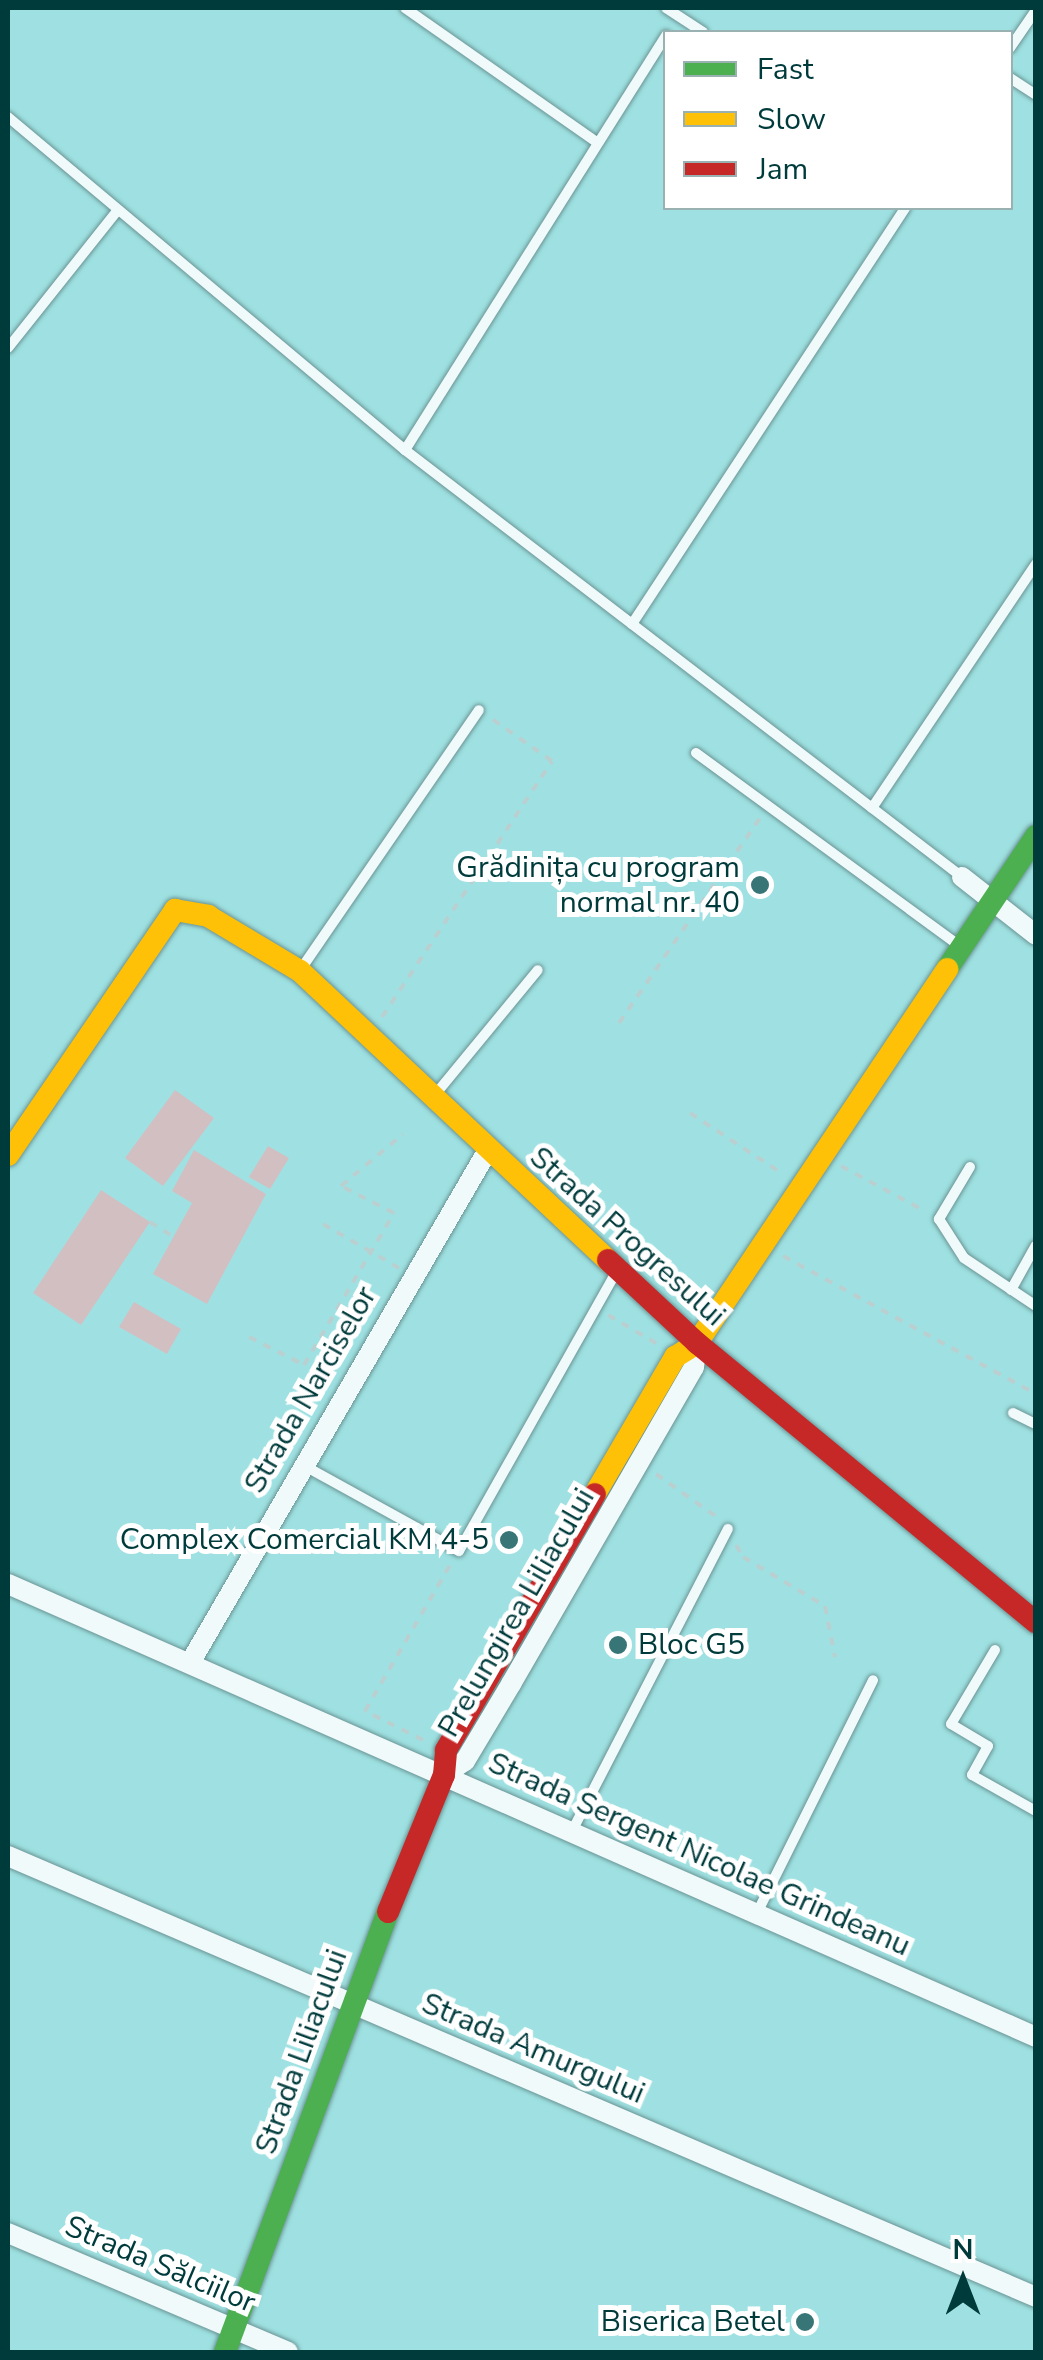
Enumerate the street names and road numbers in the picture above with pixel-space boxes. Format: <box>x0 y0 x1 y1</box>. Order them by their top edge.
street label: Strada Progresului <box>522 1140 732 1334</box>
street label: Strada Narciselor <box>237 1280 385 1500</box>
street label: Prelungirea Liliacului <box>431 1482 603 1744</box>
street label: Strada Sergent Nicolae Grindeanu <box>483 1745 915 1965</box>
street label: Strada Liliacului <box>248 1945 356 2159</box>
street label: Strada Amurgului <box>416 1986 650 2112</box>
street label: Strada Sălciilor <box>59 2209 261 2321</box>

